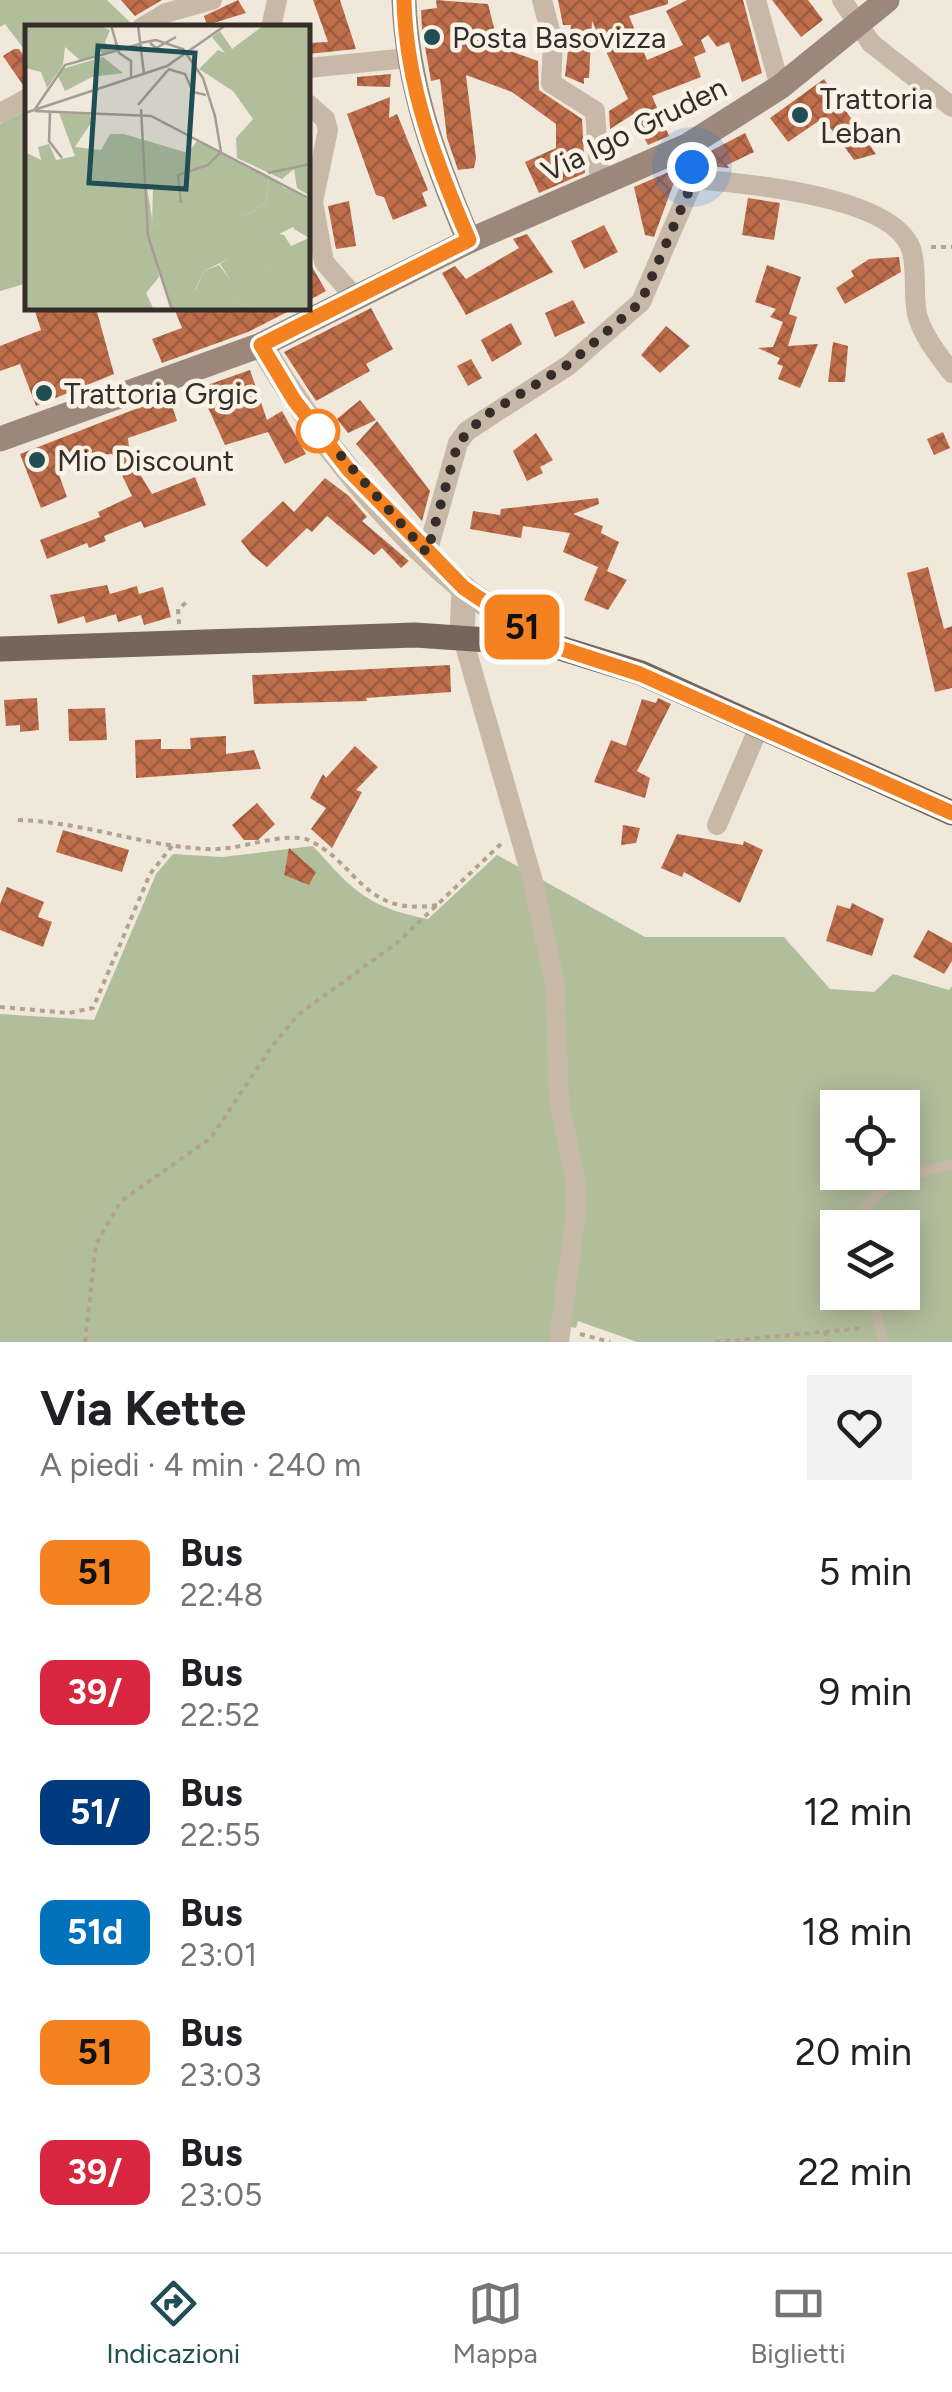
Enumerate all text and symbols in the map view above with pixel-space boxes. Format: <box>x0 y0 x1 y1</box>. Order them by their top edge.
place label: Posta Basovizza <box>452 19 666 56</box>
inset map <box>25 25 310 310</box>
marker: Posta Basovizza <box>421 26 443 48</box>
street label: Via Igo Gruden <box>535 68 733 190</box>
place label: Trattoria Leban <box>820 80 933 151</box>
marker: Trattoria Leban <box>789 104 811 126</box>
your location <box>667 142 717 192</box>
place label: Trattoria Grgic <box>64 375 258 412</box>
marker: Trattoria Grgic <box>33 382 55 404</box>
unlabelled marker <box>297 410 339 452</box>
place label: Mio Discount <box>57 442 234 479</box>
marker: Mio Discount <box>26 449 48 471</box>
line badge: 51 <box>477 594 567 660</box>
text: 51 <box>504 606 540 648</box>
map controls <box>820 1090 920 1310</box>
button: locate <box>820 1090 920 1190</box>
button: layers <box>820 1210 920 1310</box>
button: heart <box>807 1375 912 1480</box>
text: Via Kette <box>40 1379 246 1437</box>
text: A piedi · 4 min · 240 m <box>40 1446 361 1484</box>
text: Bus <box>180 1530 243 1576</box>
text: 5 min <box>818 1549 912 1595</box>
text: 51 <box>77 1551 113 1593</box>
text: 22:48 <box>180 1576 263 1614</box>
text: Bus <box>180 1650 243 1696</box>
text: 9 min <box>819 1669 912 1715</box>
text: 39/ <box>68 1671 122 1713</box>
text: 22:52 <box>180 1696 260 1734</box>
text: Bus <box>180 1770 243 1816</box>
text: 12 min <box>803 1789 912 1835</box>
text: 51/ <box>70 1791 120 1833</box>
text: 22:55 <box>180 1816 261 1854</box>
text: Bus <box>180 1890 243 1936</box>
text: 18 min <box>801 1909 912 1955</box>
text: 51d <box>67 1911 123 1953</box>
text: 23:01 <box>180 1936 257 1974</box>
text: Bus <box>180 2010 243 2056</box>
text: 20 min <box>795 2029 912 2075</box>
text: 51 <box>77 2031 113 2073</box>
text: 23:03 <box>180 2056 261 2094</box>
text: Bus <box>180 2130 243 2176</box>
text: 22 min <box>798 2149 912 2195</box>
text: 39/ <box>68 2151 122 2193</box>
text: 23:05 <box>180 2176 262 2214</box>
tab: Indicazioni <box>106 2276 240 2370</box>
tab: Mappa <box>453 2276 538 2370</box>
tab: Biglietti <box>750 2276 846 2370</box>

